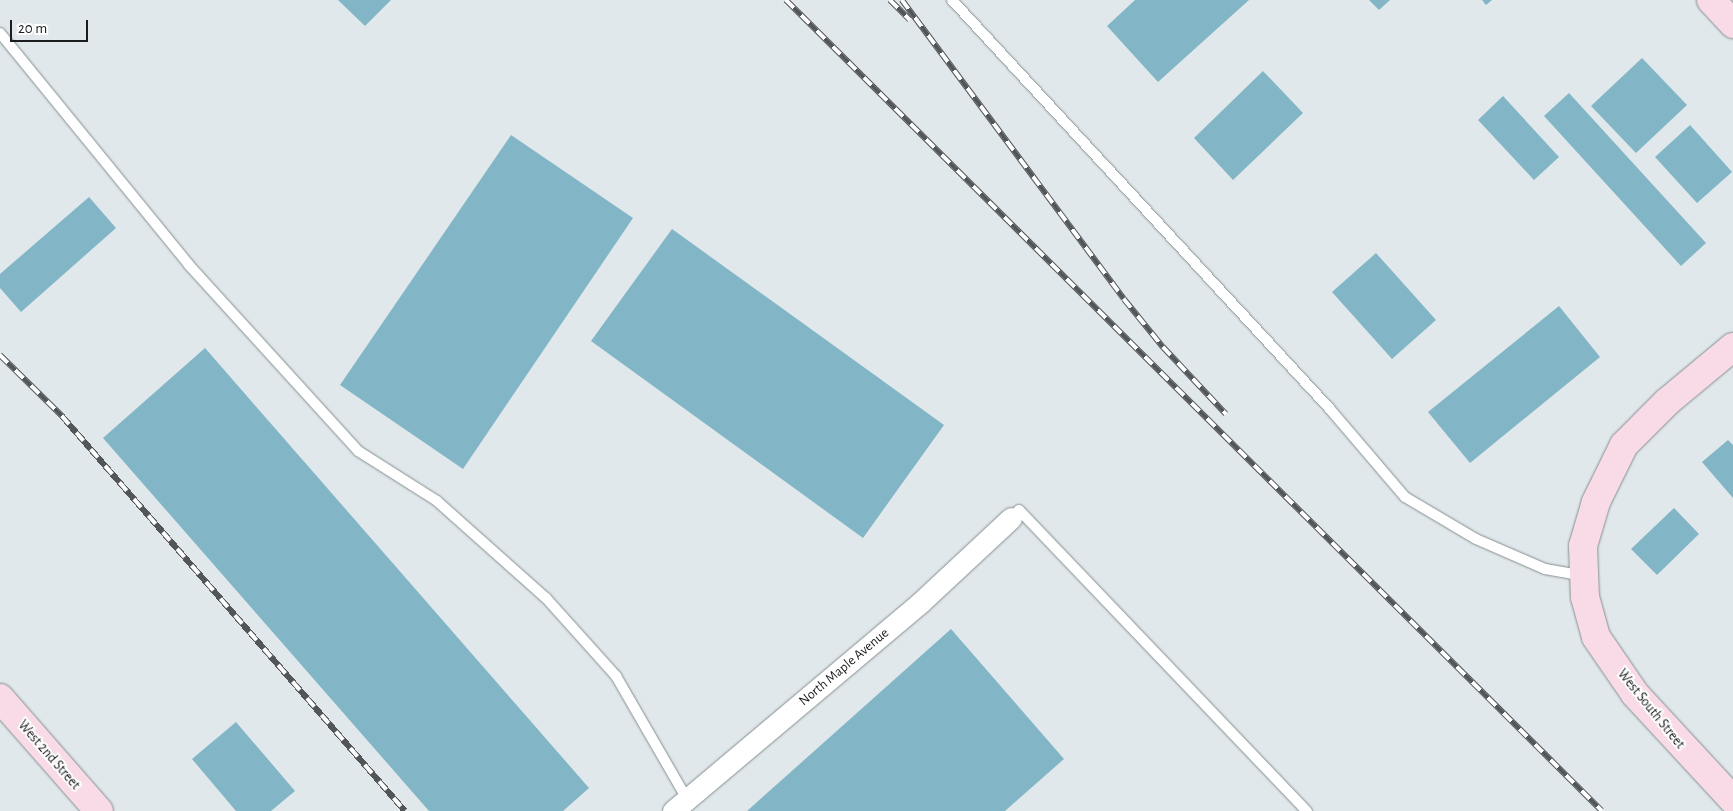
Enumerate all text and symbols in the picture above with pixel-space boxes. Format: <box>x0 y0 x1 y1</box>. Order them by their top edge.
scale bar <box>12 10 90 42</box>
text: 20 m <box>18 21 47 36</box>
street label: North Maple Avenue <box>796 625 892 709</box>
street label: West South Street <box>1614 666 1688 752</box>
street label: West 2nd Street <box>14 717 84 793</box>

